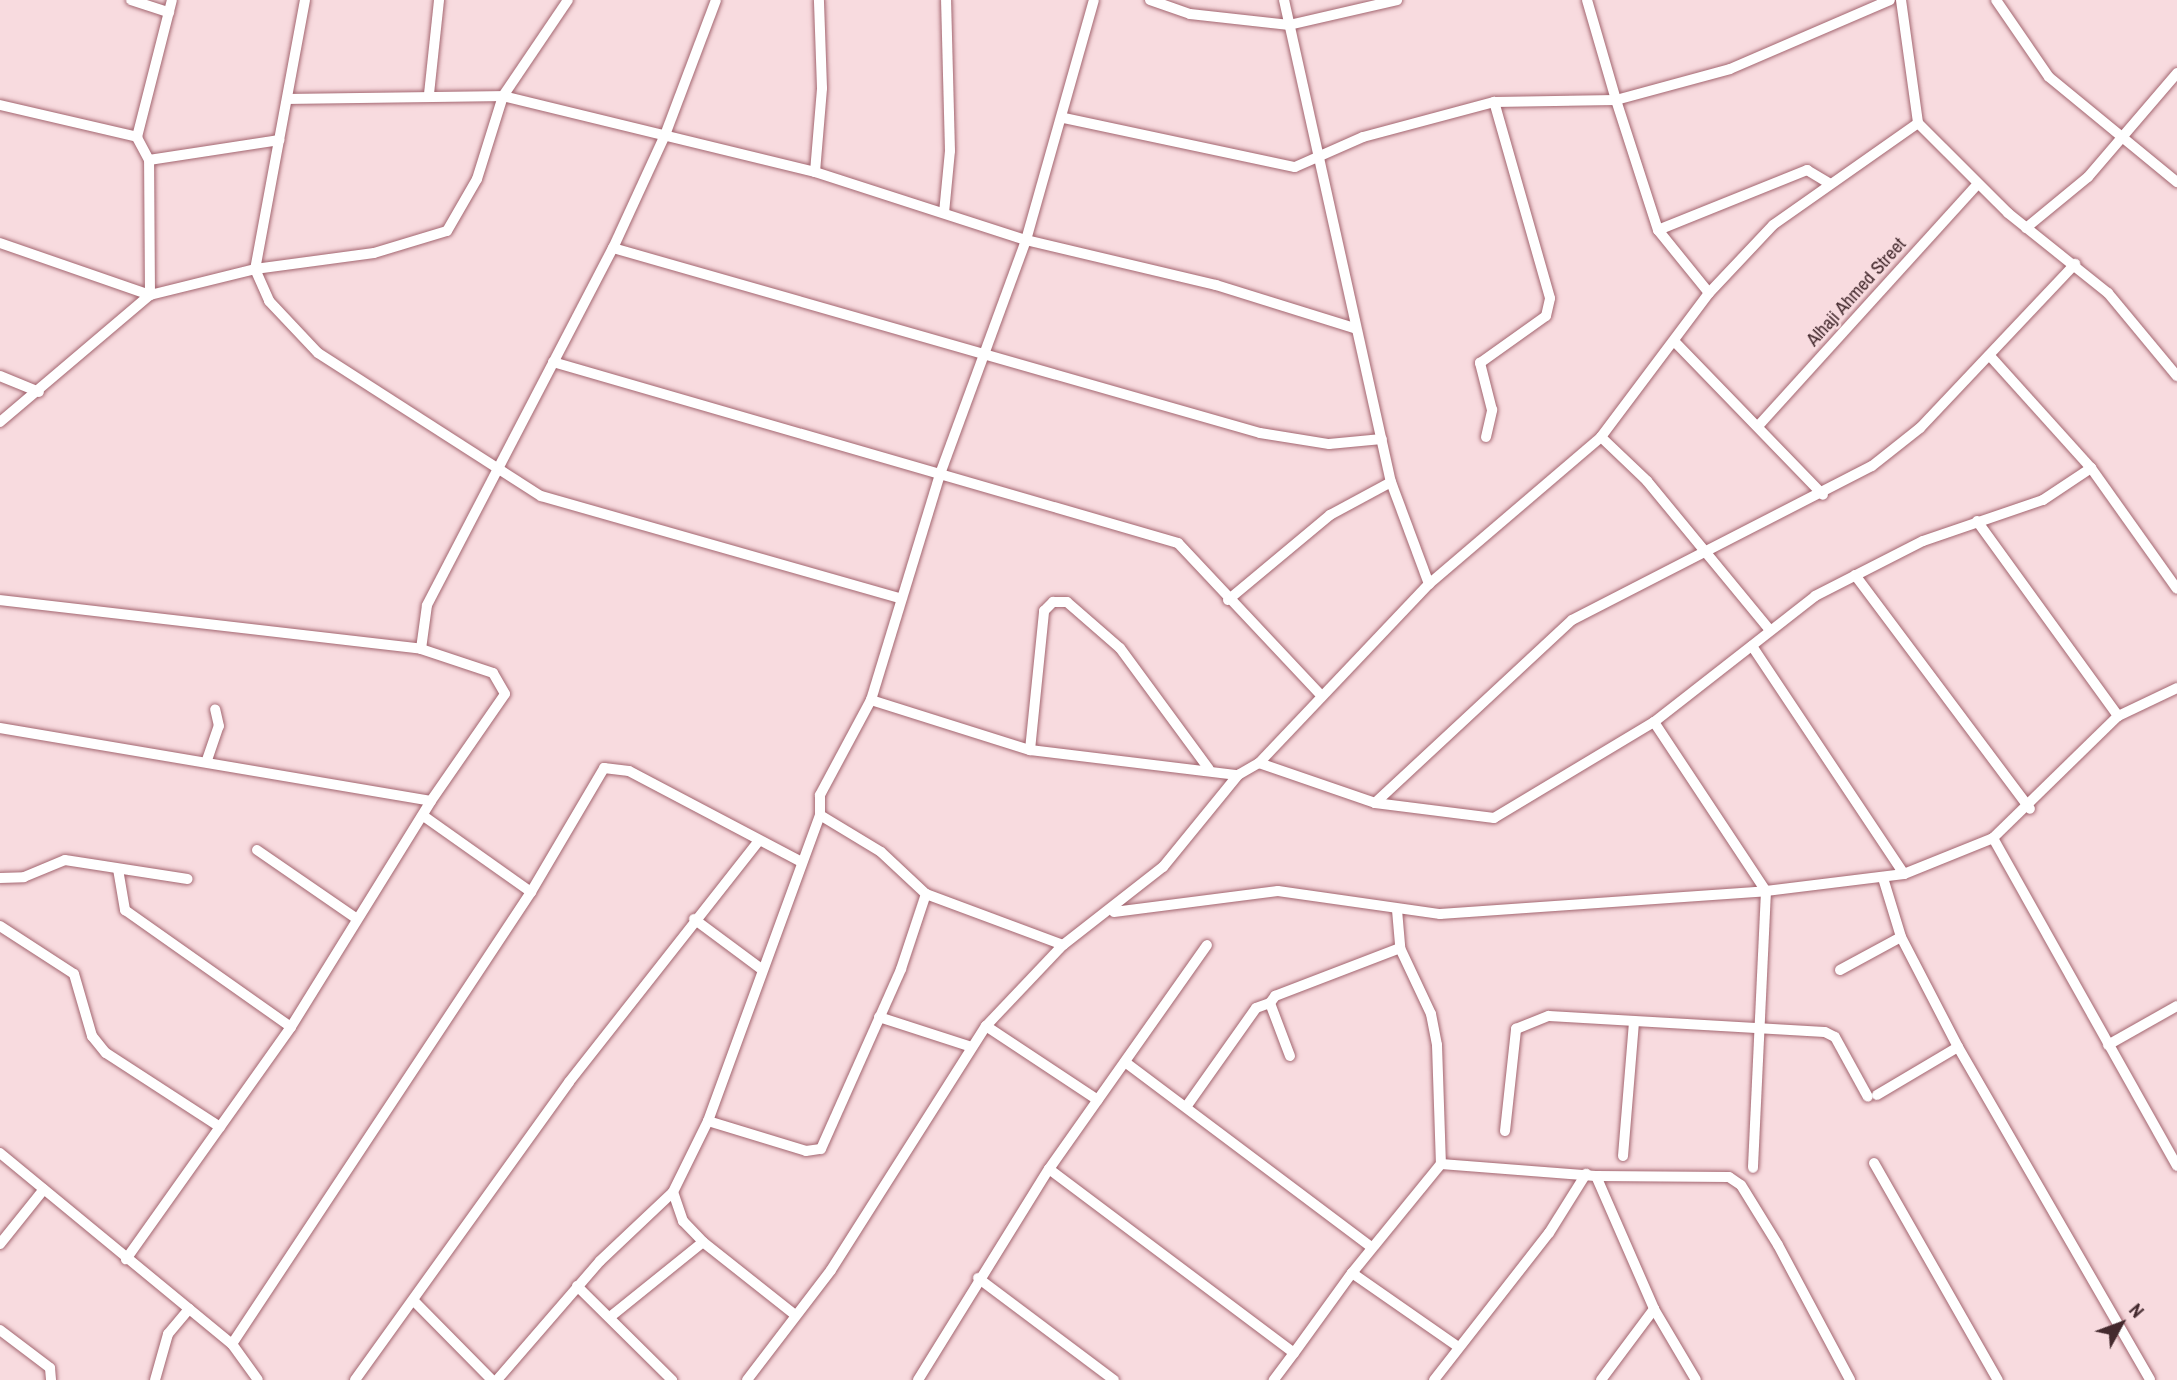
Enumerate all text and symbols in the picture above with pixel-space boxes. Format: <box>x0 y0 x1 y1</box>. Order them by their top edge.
street label: Alhaji Ahmed Street <box>1801 233 1911 351</box>
north arrow <box>2086 1289 2156 1359</box>
text: N <box>2123 1297 2150 1323</box>

